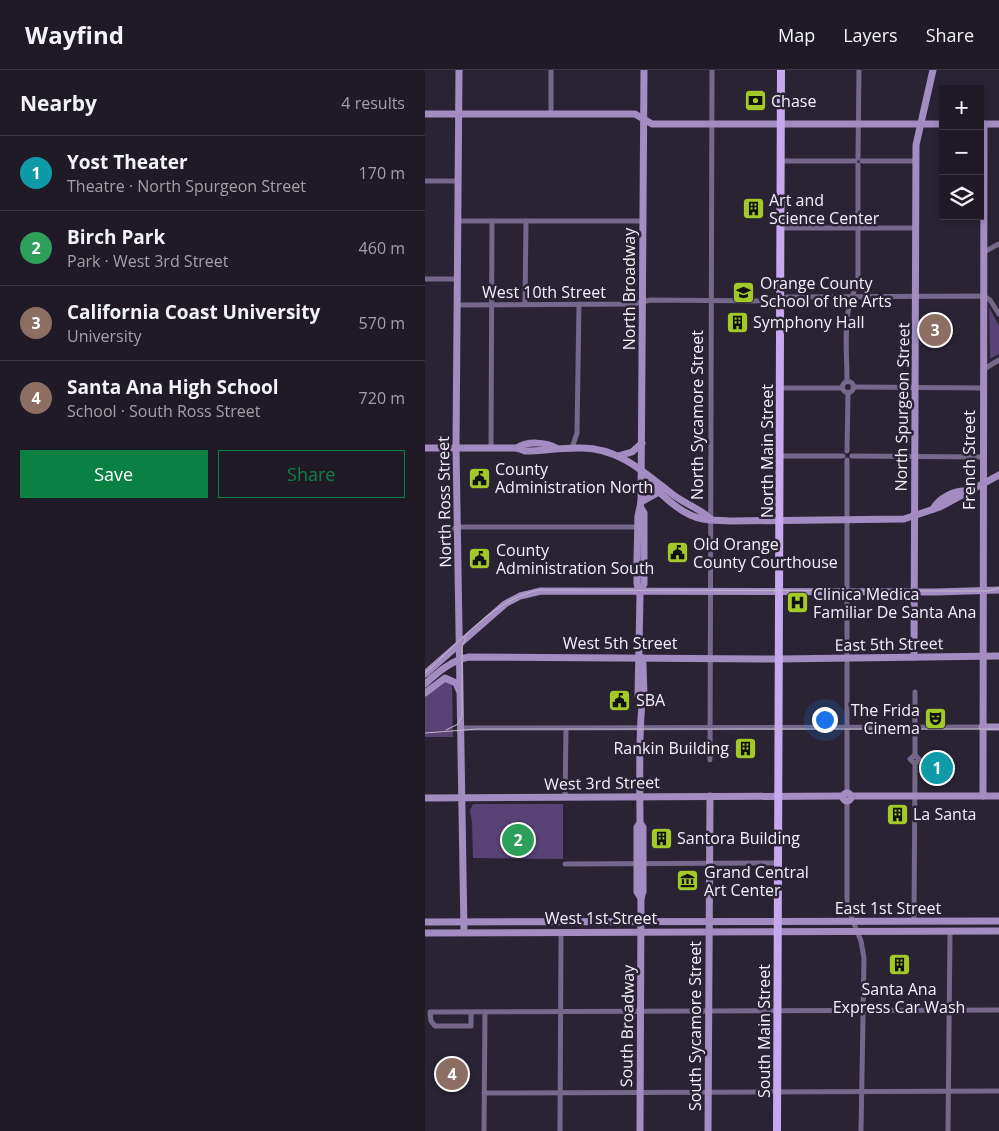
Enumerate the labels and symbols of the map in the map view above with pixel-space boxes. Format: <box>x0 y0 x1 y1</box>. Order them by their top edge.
bank icon: Chase <box>743 89 767 113</box>
place label: Chase <box>771 90 816 112</box>
place label: Art and Science Center <box>769 189 880 229</box>
building icon: Art and Science Center <box>741 197 765 221</box>
street label: North Broadway <box>618 227 640 350</box>
place label: Orange County School of the Arts <box>760 272 892 312</box>
school or university icon: Orange County School of the Arts <box>732 280 756 304</box>
street label: West 10th Street <box>482 281 606 303</box>
building icon: Symphony Hall <box>725 310 749 334</box>
place label: Symphony Hall <box>753 311 865 333</box>
pin: 3 <box>919 311 951 349</box>
street label: North Spurgeon Street <box>890 322 914 492</box>
street label: North Sycamore Street <box>686 330 708 500</box>
street label: North Main Street <box>756 384 778 518</box>
street label: French Street <box>958 410 980 510</box>
street label: North Ross Street <box>432 436 456 568</box>
place label: County Administration North <box>495 458 653 498</box>
public building icon: County Administration North <box>467 466 491 490</box>
place label: Old Orange County Courthouse <box>693 533 838 573</box>
place label: County Administration South <box>496 539 654 579</box>
public building icon: Old Orange County Courthouse <box>665 541 689 565</box>
public building icon: County Administration South <box>468 547 492 571</box>
place label: Clinica Medica Familiar De Santa Ana <box>813 583 976 623</box>
hospital icon: Clinica Medica Familiar De Santa Ana <box>785 591 809 615</box>
street label: West 5th Street <box>563 632 678 654</box>
street label: East 5th Street <box>834 632 944 656</box>
public building icon: SBA <box>608 688 632 712</box>
place label: SBA <box>636 689 666 711</box>
place label: The Frida Cinema <box>851 699 920 739</box>
your location <box>812 707 838 733</box>
theatre icon: The Frida Cinema <box>924 707 948 731</box>
building icon: Rankin Building <box>733 736 757 760</box>
place label: Rankin Building <box>613 737 729 759</box>
pin: 1 <box>921 749 953 787</box>
street label: West 3rd Street <box>544 771 660 795</box>
building icon: La Santa <box>885 802 909 826</box>
place label: La Santa <box>913 803 976 825</box>
pin: 2 <box>502 821 534 859</box>
building icon: Santora Building <box>649 826 673 850</box>
place label: Santora Building <box>677 827 800 849</box>
place label: Grand Central Art Center <box>704 861 809 901</box>
museum icon: Grand Central Art Center <box>676 869 700 893</box>
street label: East 1st Street <box>835 897 942 919</box>
street label: West 1st Street <box>545 907 658 929</box>
street label: South Sycamore Street <box>684 941 706 1111</box>
building icon: Santa Ana Express Car Wash <box>887 953 911 977</box>
street label: South Broadway <box>615 964 639 1087</box>
street label: South Main Street <box>753 964 775 1098</box>
place label: Santa Ana Express Car Wash <box>833 978 965 1018</box>
pin: 4 <box>436 1055 468 1093</box>

